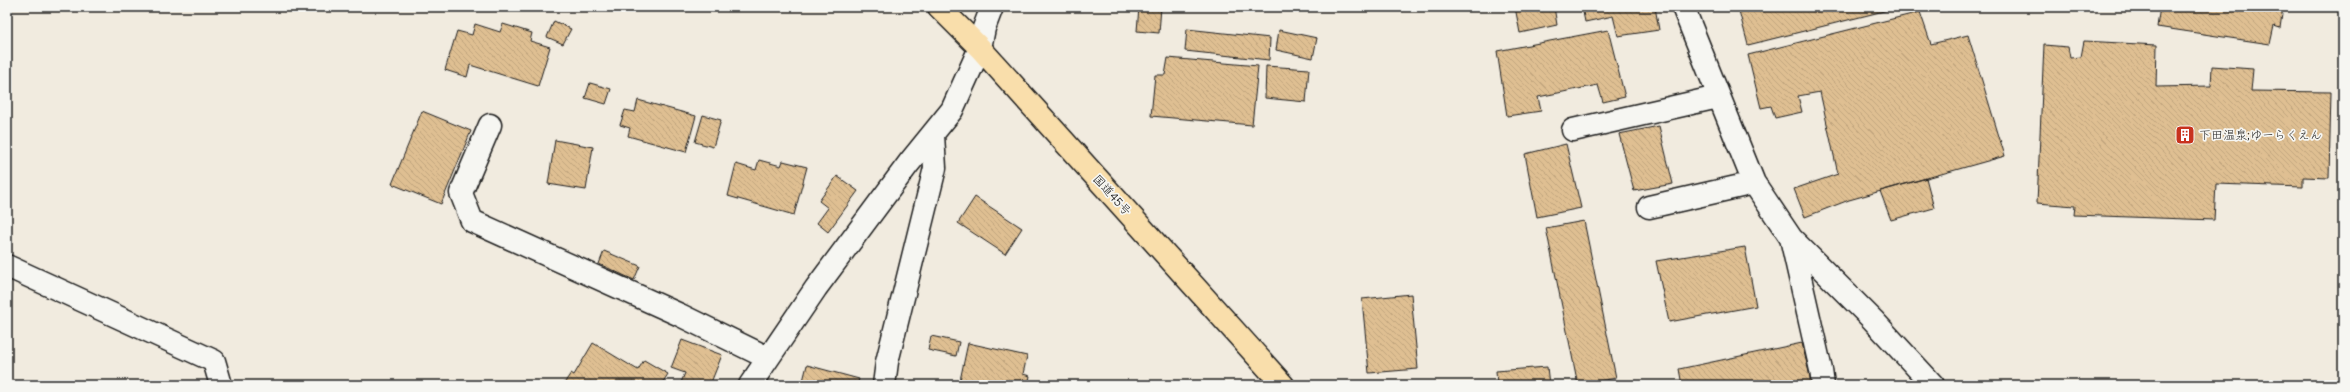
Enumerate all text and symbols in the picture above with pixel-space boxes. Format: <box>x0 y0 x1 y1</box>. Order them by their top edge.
building icon: 下田温泉;ゆーらくえん <box>2174 124 2196 146</box>
place label: 下田温泉;ゆーらくえん <box>2199 127 2322 142</box>
street label: 国道45号 <box>1090 171 1135 218</box>

